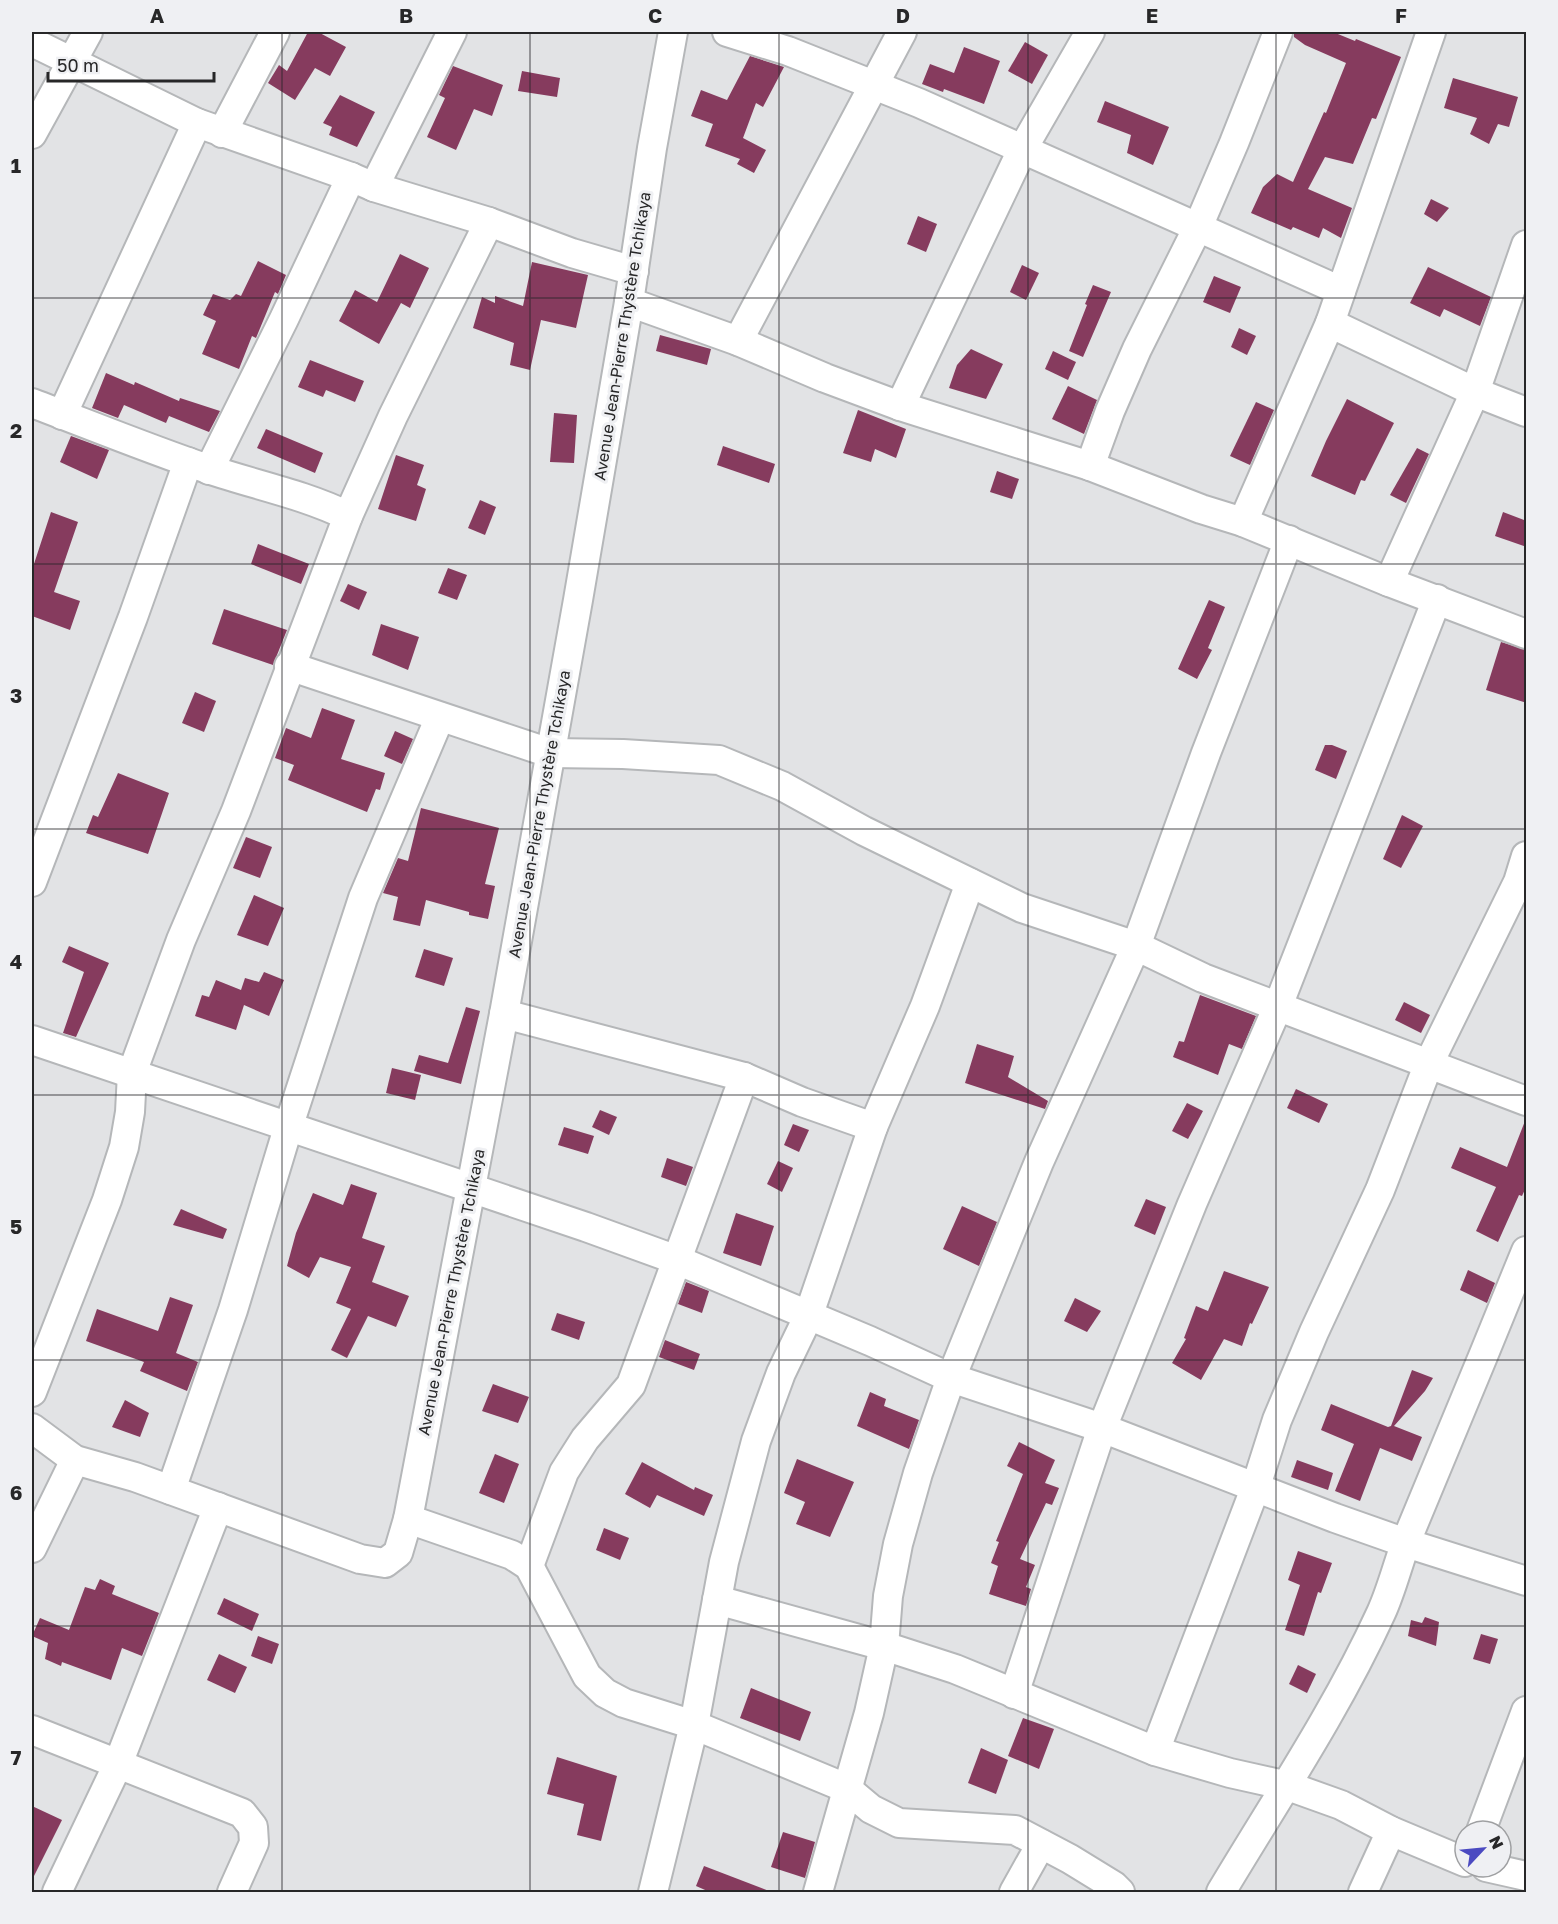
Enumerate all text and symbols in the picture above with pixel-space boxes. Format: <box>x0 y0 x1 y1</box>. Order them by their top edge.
text: A <box>150 3 164 27</box>
text: B <box>399 3 413 27</box>
text: C <box>648 3 662 27</box>
text: D <box>896 3 910 27</box>
text: E <box>1146 3 1158 27</box>
text: F <box>1395 3 1407 27</box>
scale bar <box>48 45 214 83</box>
text: 50 m <box>57 54 99 76</box>
text: 1 <box>11 153 21 177</box>
street label: Avenue Jean-Pierre Thystère Tchikaya <box>589 190 655 482</box>
text: 2 <box>10 418 22 442</box>
street label: Avenue Jean-Pierre Thystère Tchikaya <box>504 669 574 959</box>
text: 3 <box>10 683 22 707</box>
text: 4 <box>10 949 22 973</box>
street label: Avenue Jean-Pierre Thystère Tchikaya <box>413 1147 489 1437</box>
text: 5 <box>10 1214 22 1238</box>
text: 6 <box>10 1480 22 1504</box>
text: 7 <box>11 1745 22 1769</box>
north arrow <box>1453 1819 1513 1879</box>
text: N <box>1485 1833 1508 1852</box>

